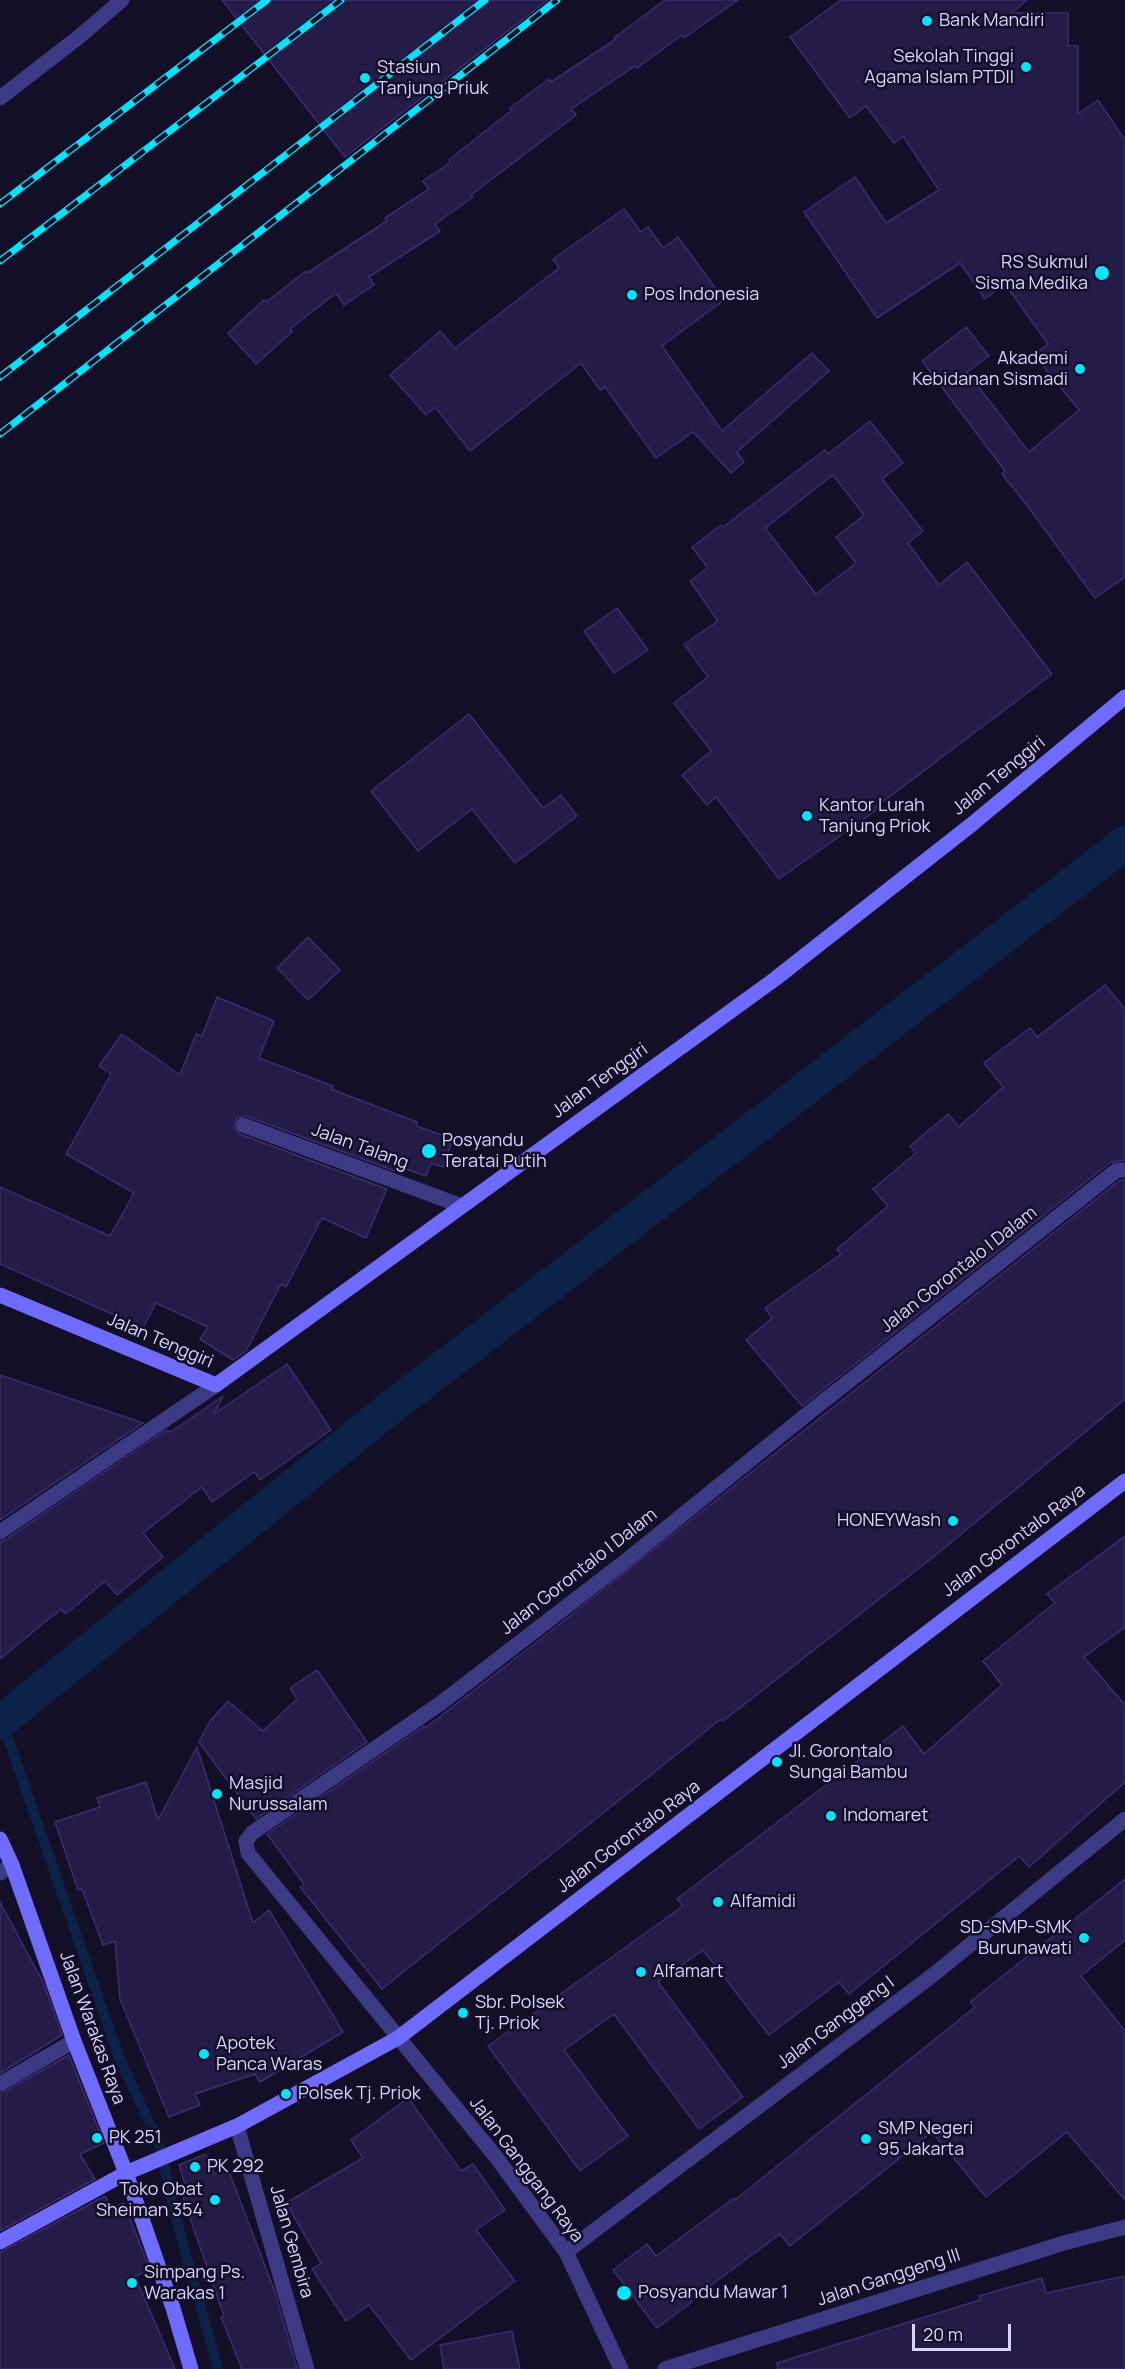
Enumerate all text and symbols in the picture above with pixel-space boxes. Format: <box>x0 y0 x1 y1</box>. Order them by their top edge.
place label: Bank Mandiri <box>939 10 1045 32</box>
marker: Bank Mandiri <box>920 14 934 28</box>
place label: Sekolah Tinggi Agama Islam PTDII <box>864 46 1014 88</box>
place label: Stasiun Tanjung Priuk <box>377 57 489 100</box>
marker: Sekolah Tinggi Agama Islam PTDII <box>1019 60 1033 74</box>
marker: Stasiun Tanjung Priuk <box>358 71 372 85</box>
place label: RS Sukmul Sisma Medika <box>975 252 1088 294</box>
marker: RS Sukmul Sisma Medika <box>1093 264 1111 282</box>
place label: Pos Indonesia <box>644 284 759 306</box>
marker: Pos Indonesia <box>625 288 639 302</box>
place label: Akademi Kebidanan Sismadi <box>912 348 1068 391</box>
marker: Akademi Kebidanan Sismadi <box>1073 362 1087 376</box>
street label: Jalan Tenggiri <box>948 732 1050 820</box>
place label: Kantor Lurah Tanjung Priok <box>819 795 930 838</box>
marker: Kantor Lurah Tanjung Priok <box>800 809 814 823</box>
street label: Jalan Tenggiri <box>548 1039 652 1123</box>
street label: Jalan Talang <box>308 1119 412 1175</box>
place label: Posyandu Teratai Putih <box>442 1130 547 1172</box>
marker: Posyandu Teratai Putih <box>420 1142 438 1160</box>
street label: Jalan Gorontalo I Dalam <box>876 1202 1042 1338</box>
street label: Jalan Tenggiri <box>104 1309 216 1373</box>
street label: Jalan Gorontalo Raya <box>938 1480 1090 1602</box>
street label: Jalan Gorontalo I Dalam <box>496 1504 662 1640</box>
place label: HONEYWash <box>837 1510 941 1532</box>
marker: HONEYWash <box>946 1514 960 1528</box>
place label: Jl. Gorontalo Sungai Bambu <box>789 1741 908 1784</box>
marker: Jl. Gorontalo Sungai Bambu <box>770 1755 784 1769</box>
place label: Masjid Nurussalam <box>229 1773 328 1816</box>
street label: Jalan Gorontalo Raya <box>553 1776 705 1898</box>
marker: Masjid Nurussalam <box>210 1787 224 1801</box>
place label: Indomaret <box>843 1805 928 1827</box>
marker: Indomaret <box>824 1809 838 1823</box>
place label: Alfamidi <box>730 1891 796 1913</box>
marker: Alfamidi <box>711 1895 725 1909</box>
place label: SD-SMP-SMK Burunawati <box>960 1917 1072 1960</box>
marker: SD-SMP-SMK Burunawati <box>1077 1931 1091 1945</box>
street label: Jalan Warakas Raya <box>54 1949 130 2107</box>
place label: Alfamart <box>653 1961 724 1983</box>
marker: Alfamart <box>634 1965 648 1979</box>
street label: Jalan Ganggeng I <box>773 1972 899 2074</box>
place label: Sbr. Polsek Tj. Priok <box>475 1992 565 2034</box>
marker: Sbr. Polsek Tj. Priok <box>456 2006 470 2020</box>
place label: Apotek Panca Waras <box>216 2033 322 2076</box>
marker: Apotek Panca Waras <box>197 2047 211 2061</box>
place label: Polsek Tj. Priok <box>298 2083 421 2105</box>
marker: Polsek Tj. Priok <box>279 2087 293 2101</box>
street label: Jalan Ganggang Raya <box>464 2093 588 2247</box>
place label: SMP Negeri 95 Jakarta <box>878 2118 973 2160</box>
place label: PK 251 <box>109 2127 162 2149</box>
marker: PK 251 <box>90 2131 104 2145</box>
marker: SMP Negeri 95 Jakarta <box>859 2132 873 2146</box>
place label: PK 292 <box>207 2156 264 2178</box>
marker: PK 292 <box>188 2160 202 2174</box>
place label: Toko Obat Sheiman 354 <box>96 2179 203 2222</box>
street label: Jalan Gembira <box>265 2183 317 2301</box>
marker: Toko Obat Sheiman 354 <box>208 2193 222 2207</box>
street label: Jalan Ganggeng III <box>815 2245 963 2311</box>
place label: Simpang Ps. Warakas 1 <box>144 2262 245 2304</box>
marker: Simpang Ps. Warakas 1 <box>125 2276 139 2290</box>
place label: Posyandu Mawar 1 <box>638 2282 788 2304</box>
marker: Posyandu Mawar 1 <box>615 2284 633 2302</box>
scale bar <box>915 2312 1014 2350</box>
text: 20 m <box>923 2322 963 2346</box>

